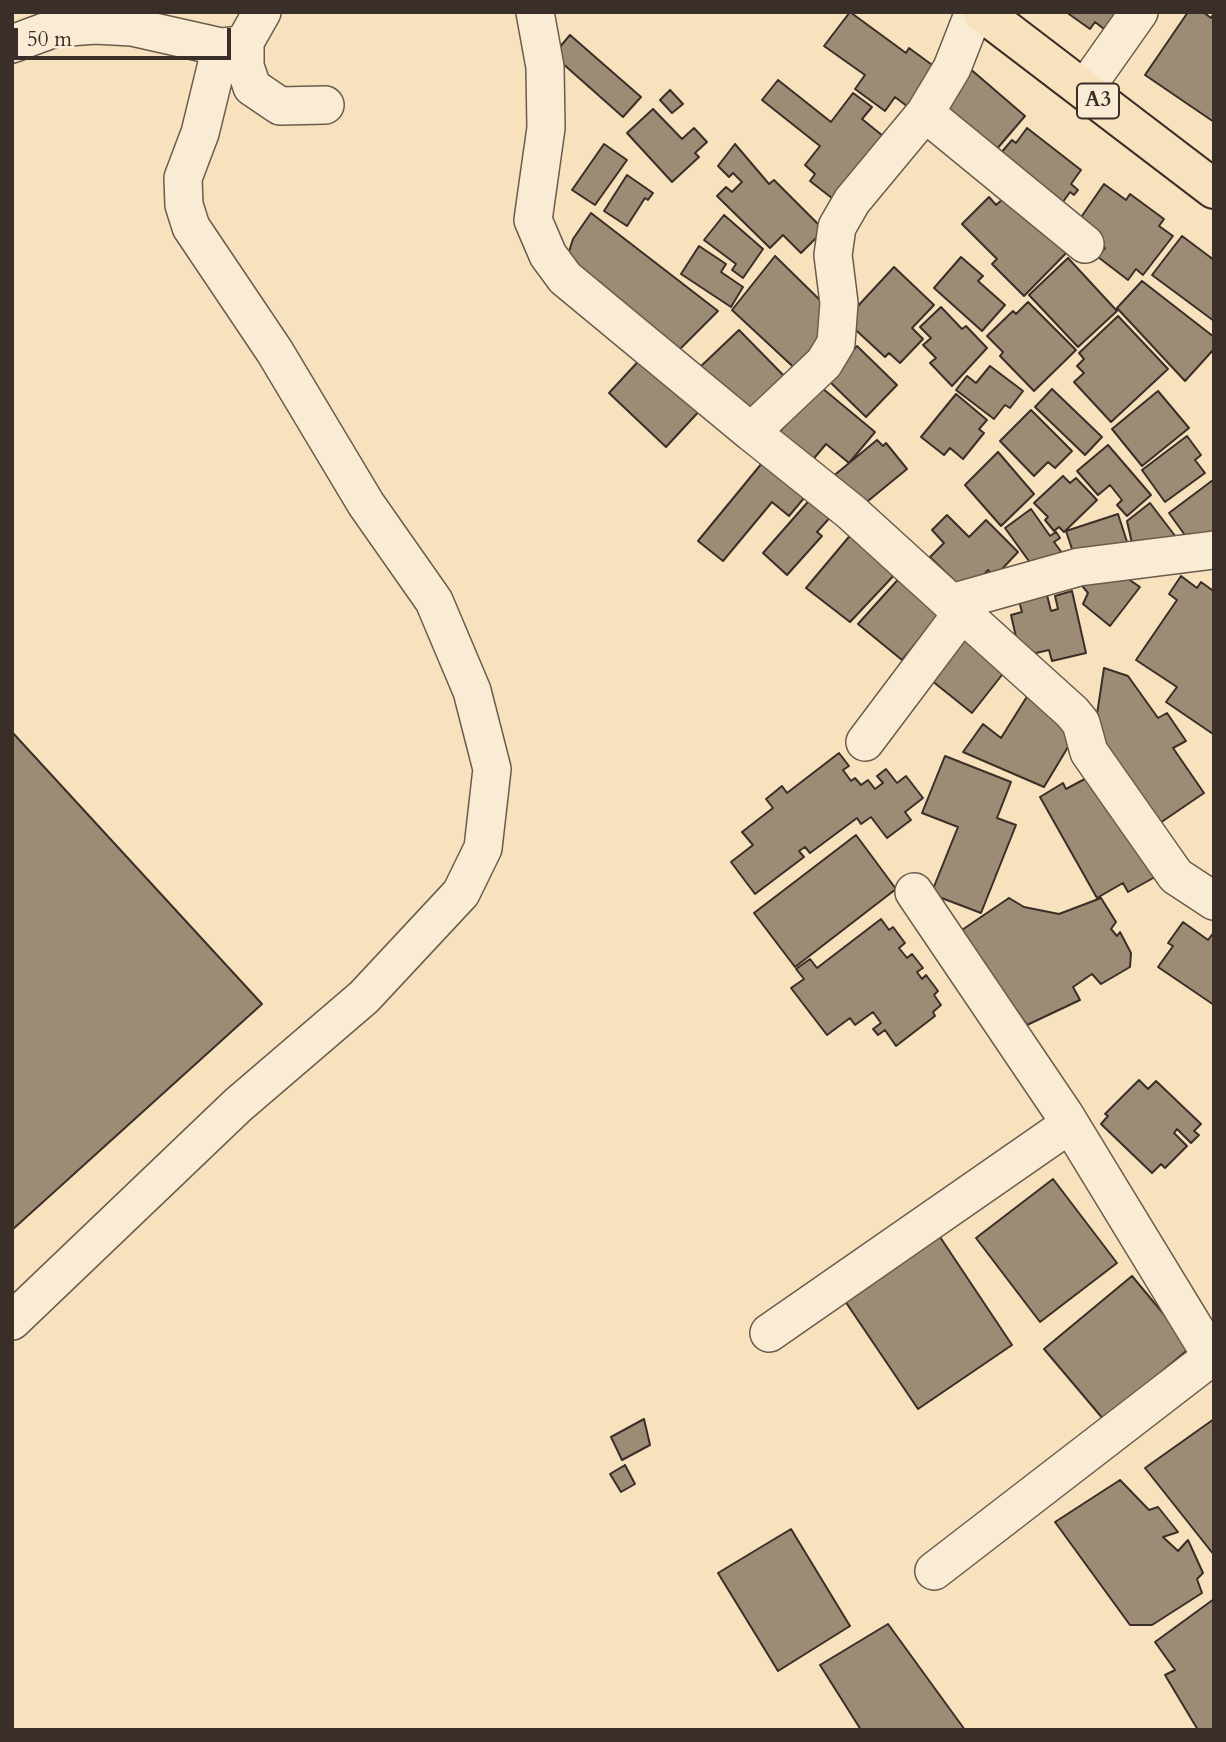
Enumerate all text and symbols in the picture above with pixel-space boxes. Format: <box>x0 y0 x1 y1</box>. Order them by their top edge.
scale bar <box>18 14 234 58</box>
text: 50 m <box>27 25 72 54</box>
road number: A3 <box>1077 84 1119 119</box>

